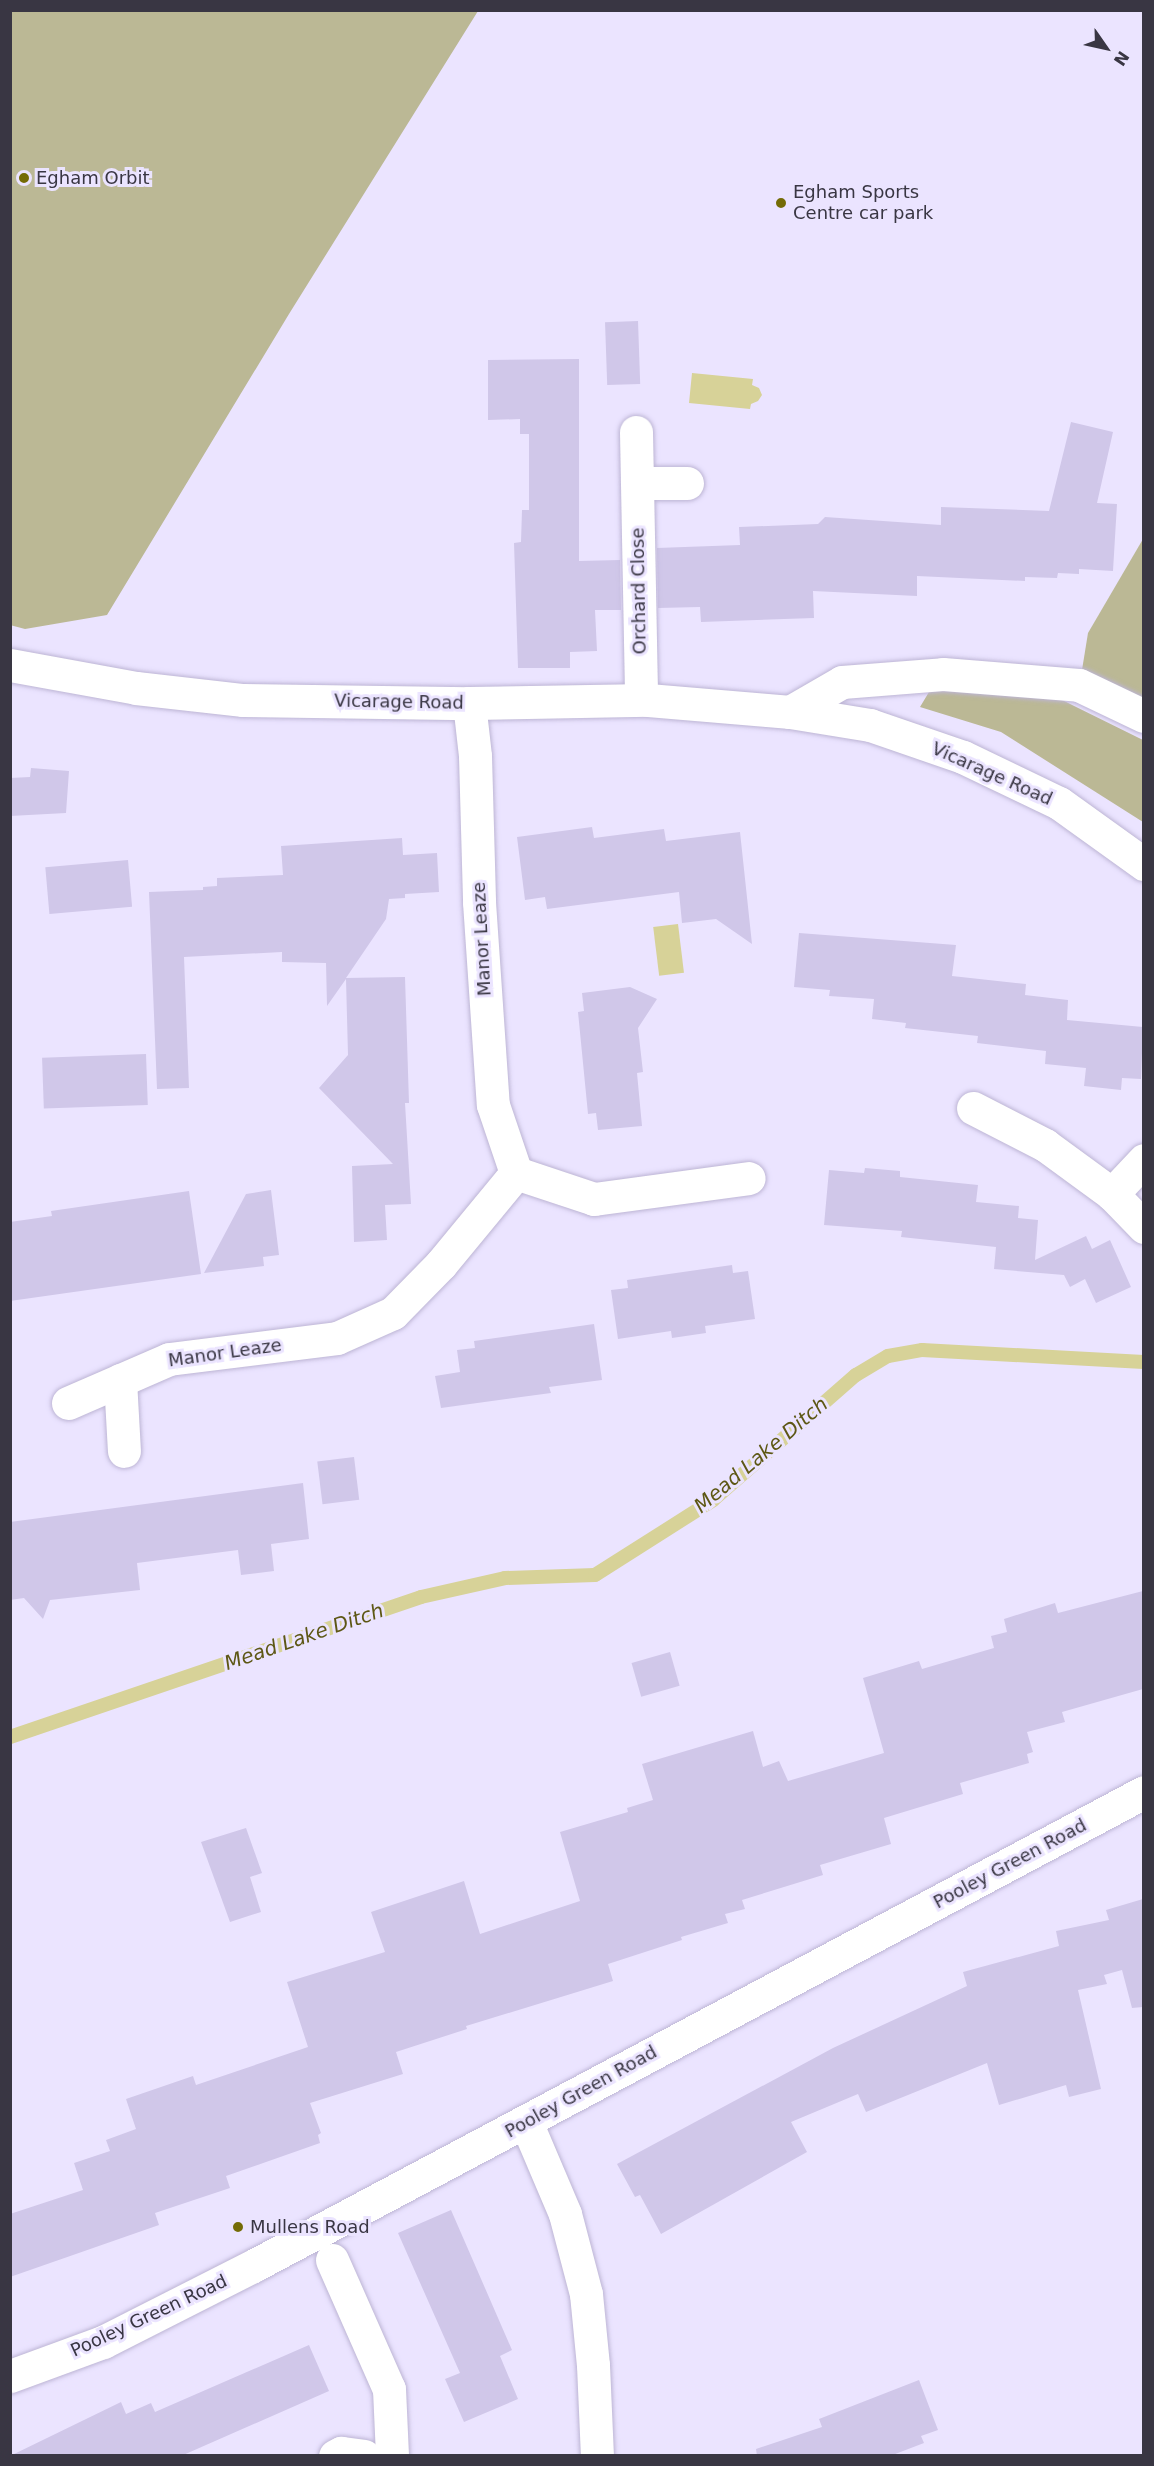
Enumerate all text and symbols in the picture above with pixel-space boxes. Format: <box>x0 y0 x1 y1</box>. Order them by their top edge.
north arrow <box>1076 18 1136 78</box>
text: N <box>1110 47 1133 69</box>
place label: Egham Orbit <box>36 167 150 189</box>
marker: Egham Orbit <box>17 171 31 185</box>
place label: Egham Sports Centre car park <box>793 182 933 224</box>
marker: Egham Sports Centre car park <box>774 196 788 210</box>
street label: Orchard Close <box>627 527 651 655</box>
street label: Vicarage Road <box>334 690 464 714</box>
street label: Vicarage Road <box>928 738 1056 810</box>
street label: Manor Leaze <box>468 881 496 997</box>
street label: Manor Leaze <box>167 1334 283 1372</box>
water label: Mead Lake Ditch <box>689 1392 833 1518</box>
water label: Mead Lake Ditch <box>221 1598 387 1676</box>
street label: Pooley Green Road <box>930 1815 1090 1913</box>
street label: Pooley Green Road <box>501 2041 661 2143</box>
place label: Mullens Road <box>250 2216 370 2238</box>
marker: Mullens Road <box>231 2220 245 2234</box>
street label: Pooley Green Road <box>67 2270 231 2362</box>

